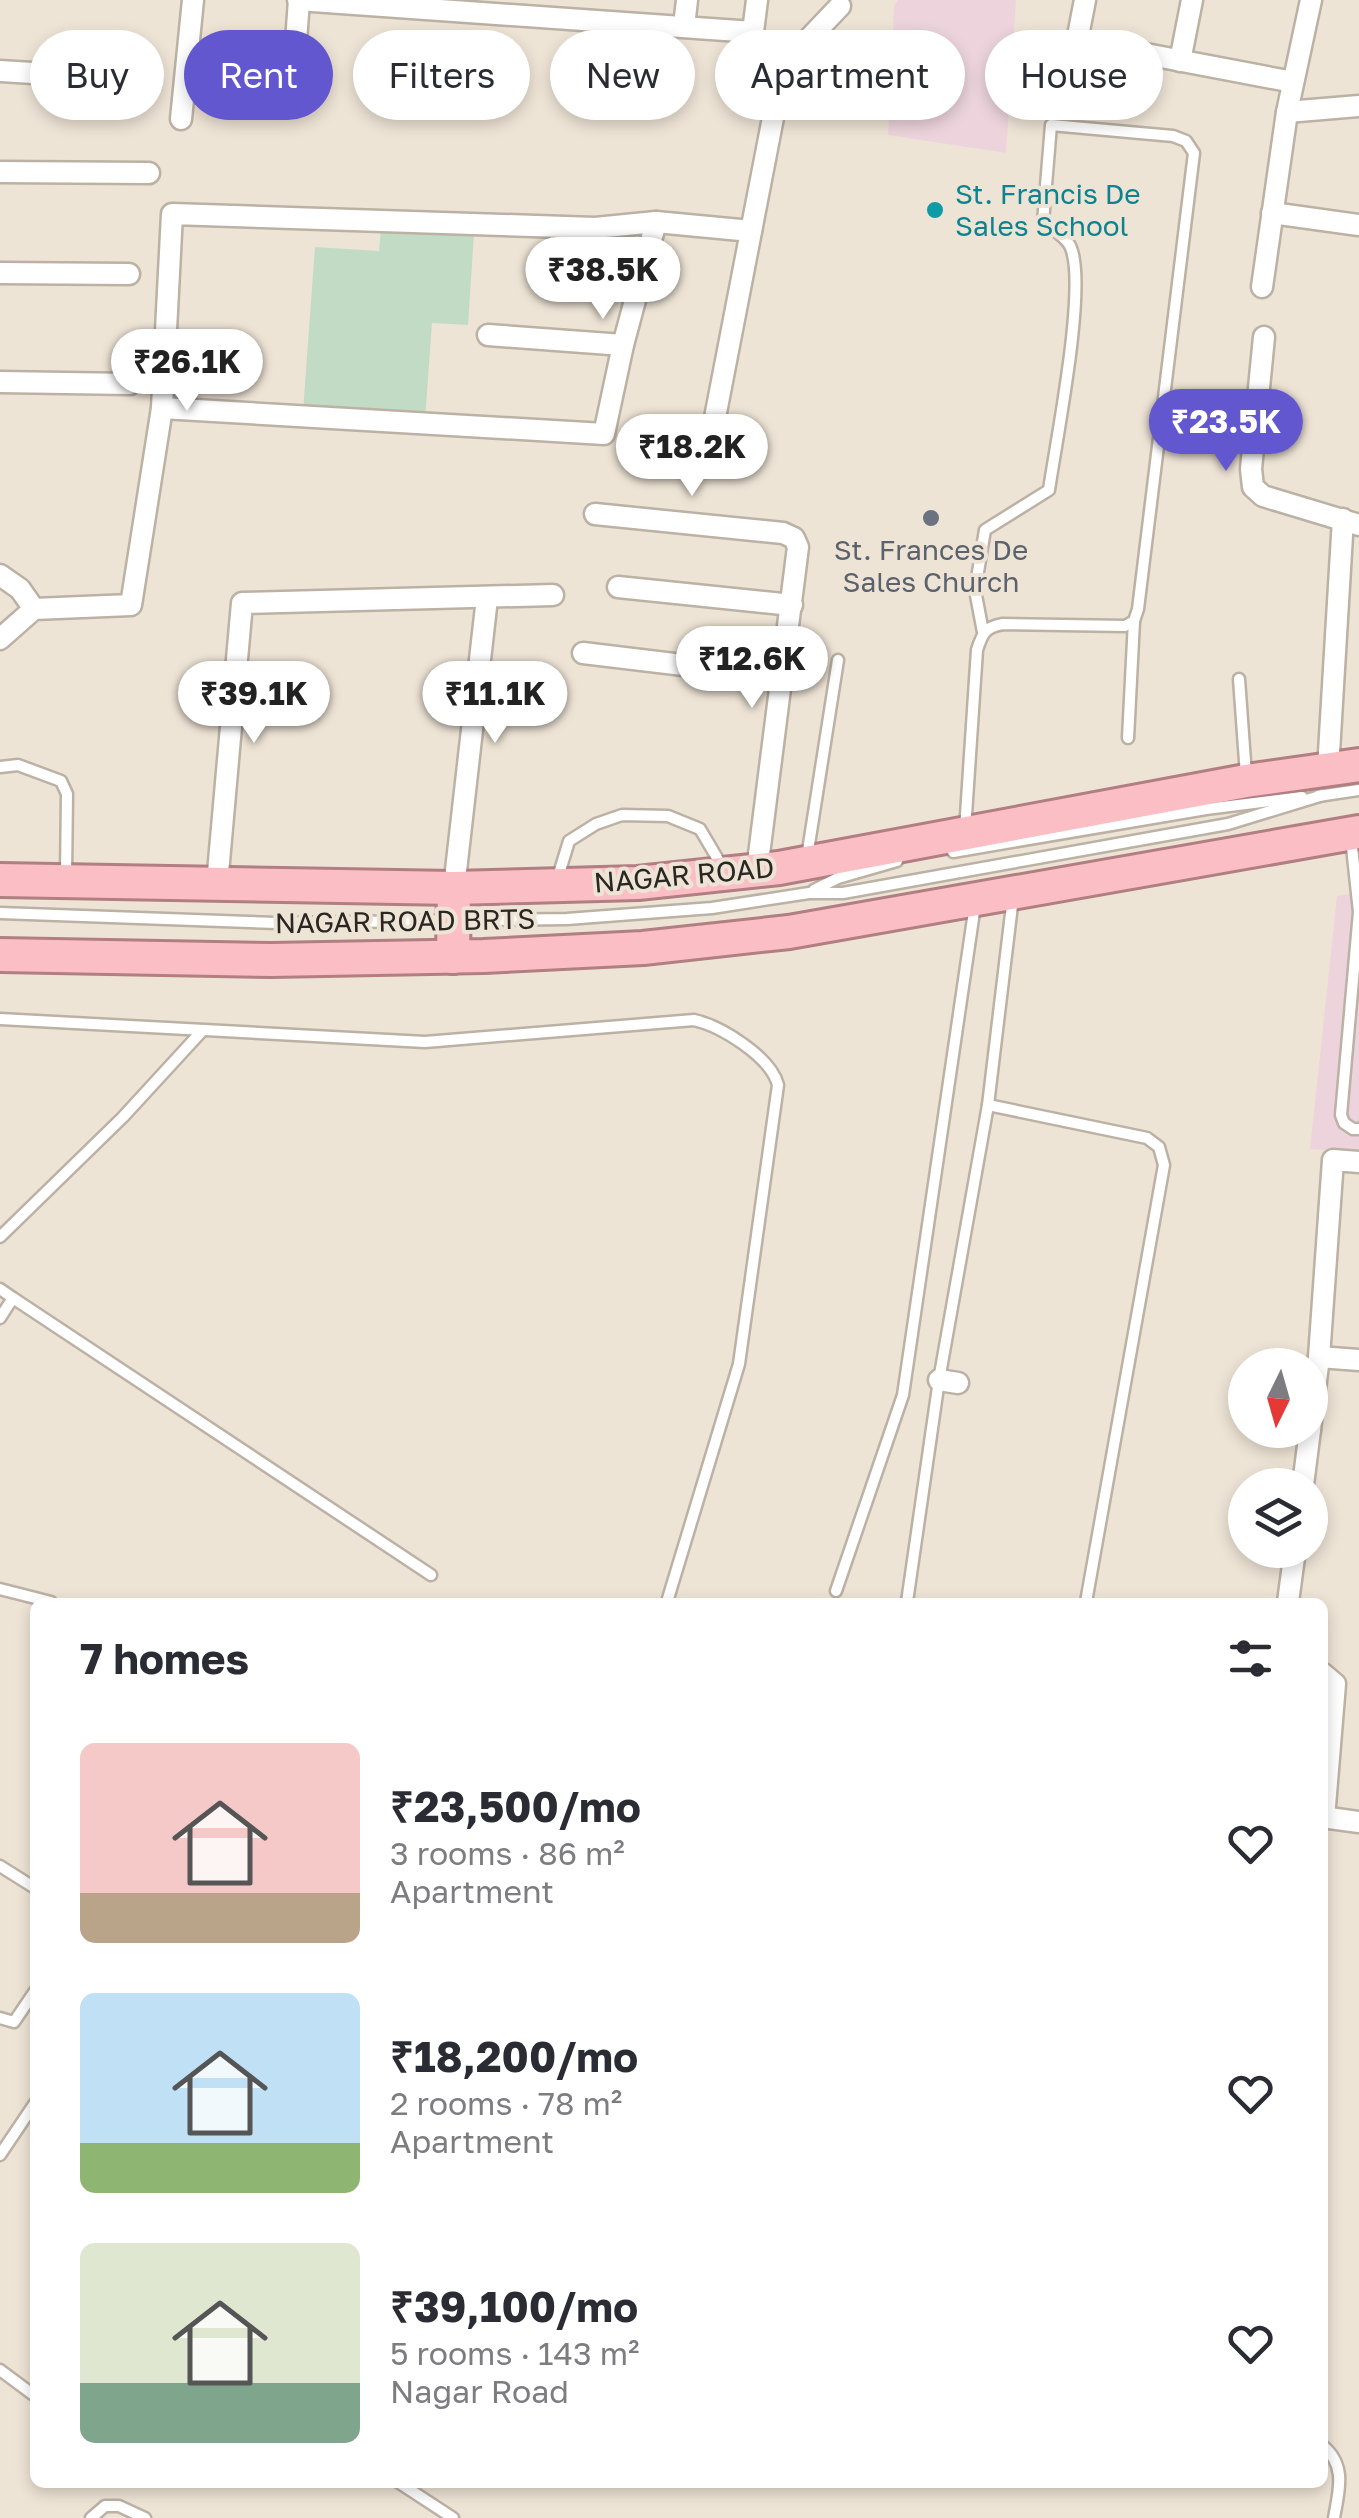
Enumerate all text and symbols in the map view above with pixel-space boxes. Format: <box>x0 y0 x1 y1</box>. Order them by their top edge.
chip: Buy <box>30 30 164 120</box>
chip: Rent <box>184 30 333 120</box>
chip: Filters <box>353 30 530 120</box>
chip: New <box>550 30 695 120</box>
chip: Apartment <box>715 30 965 120</box>
chip: House <box>985 30 1163 120</box>
place label: St. Francis De Sales School <box>955 177 1141 242</box>
marker: St. Francis De Sales School <box>924 199 946 221</box>
pin: ₹38.5K <box>522 237 684 322</box>
text: ₹38.5K <box>547 250 659 288</box>
pin: ₹26.1K <box>106 329 268 414</box>
text: ₹26.1K <box>133 342 241 380</box>
pin: ₹23.5K <box>1145 389 1307 474</box>
text: ₹23.5K <box>1171 402 1281 440</box>
pin: ₹18.2K <box>611 414 773 499</box>
text: ₹18.2K <box>638 427 746 465</box>
marker: St. Frances De Sales Church <box>920 507 942 529</box>
place label: St. Frances De Sales Church <box>834 533 1028 598</box>
pin: ₹12.6K <box>671 626 833 711</box>
text: ₹12.6K <box>698 639 806 677</box>
pin: ₹39.1K <box>173 661 335 746</box>
pin: ₹11.1K <box>414 661 576 746</box>
text: ₹39.1K <box>200 674 308 712</box>
text: ₹11.1K <box>444 674 546 712</box>
street label: NAGAR ROAD <box>592 850 776 899</box>
street label: NAGAR ROAD BRTS <box>274 902 536 939</box>
north arrow <box>1228 1348 1328 1448</box>
map controls <box>1228 1348 1328 1568</box>
button: layers <box>1228 1468 1328 1568</box>
icon: filters <box>1223 1631 1278 1686</box>
text: 7 homes <box>80 1633 249 1683</box>
text: ₹23,500/mo <box>390 1781 641 1831</box>
icon: home <box>160 1783 280 1903</box>
icon: heart <box>1223 1816 1278 1871</box>
text: 3 rooms · 86 m² <box>390 1834 625 1872</box>
text: Apartment <box>390 1872 554 1910</box>
text: ₹18,200/mo <box>390 2031 638 2081</box>
icon: home <box>160 2033 280 2153</box>
icon: heart <box>1223 2066 1278 2121</box>
text: 2 rooms · 78 m² <box>390 2084 622 2122</box>
text: Apartment <box>390 2122 554 2160</box>
text: ₹39,100/mo <box>390 2281 638 2331</box>
icon: home <box>160 2283 280 2403</box>
icon: heart <box>1223 2316 1278 2371</box>
text: 5 rooms · 143 m² <box>390 2334 640 2372</box>
text: Nagar Road <box>390 2372 569 2410</box>

